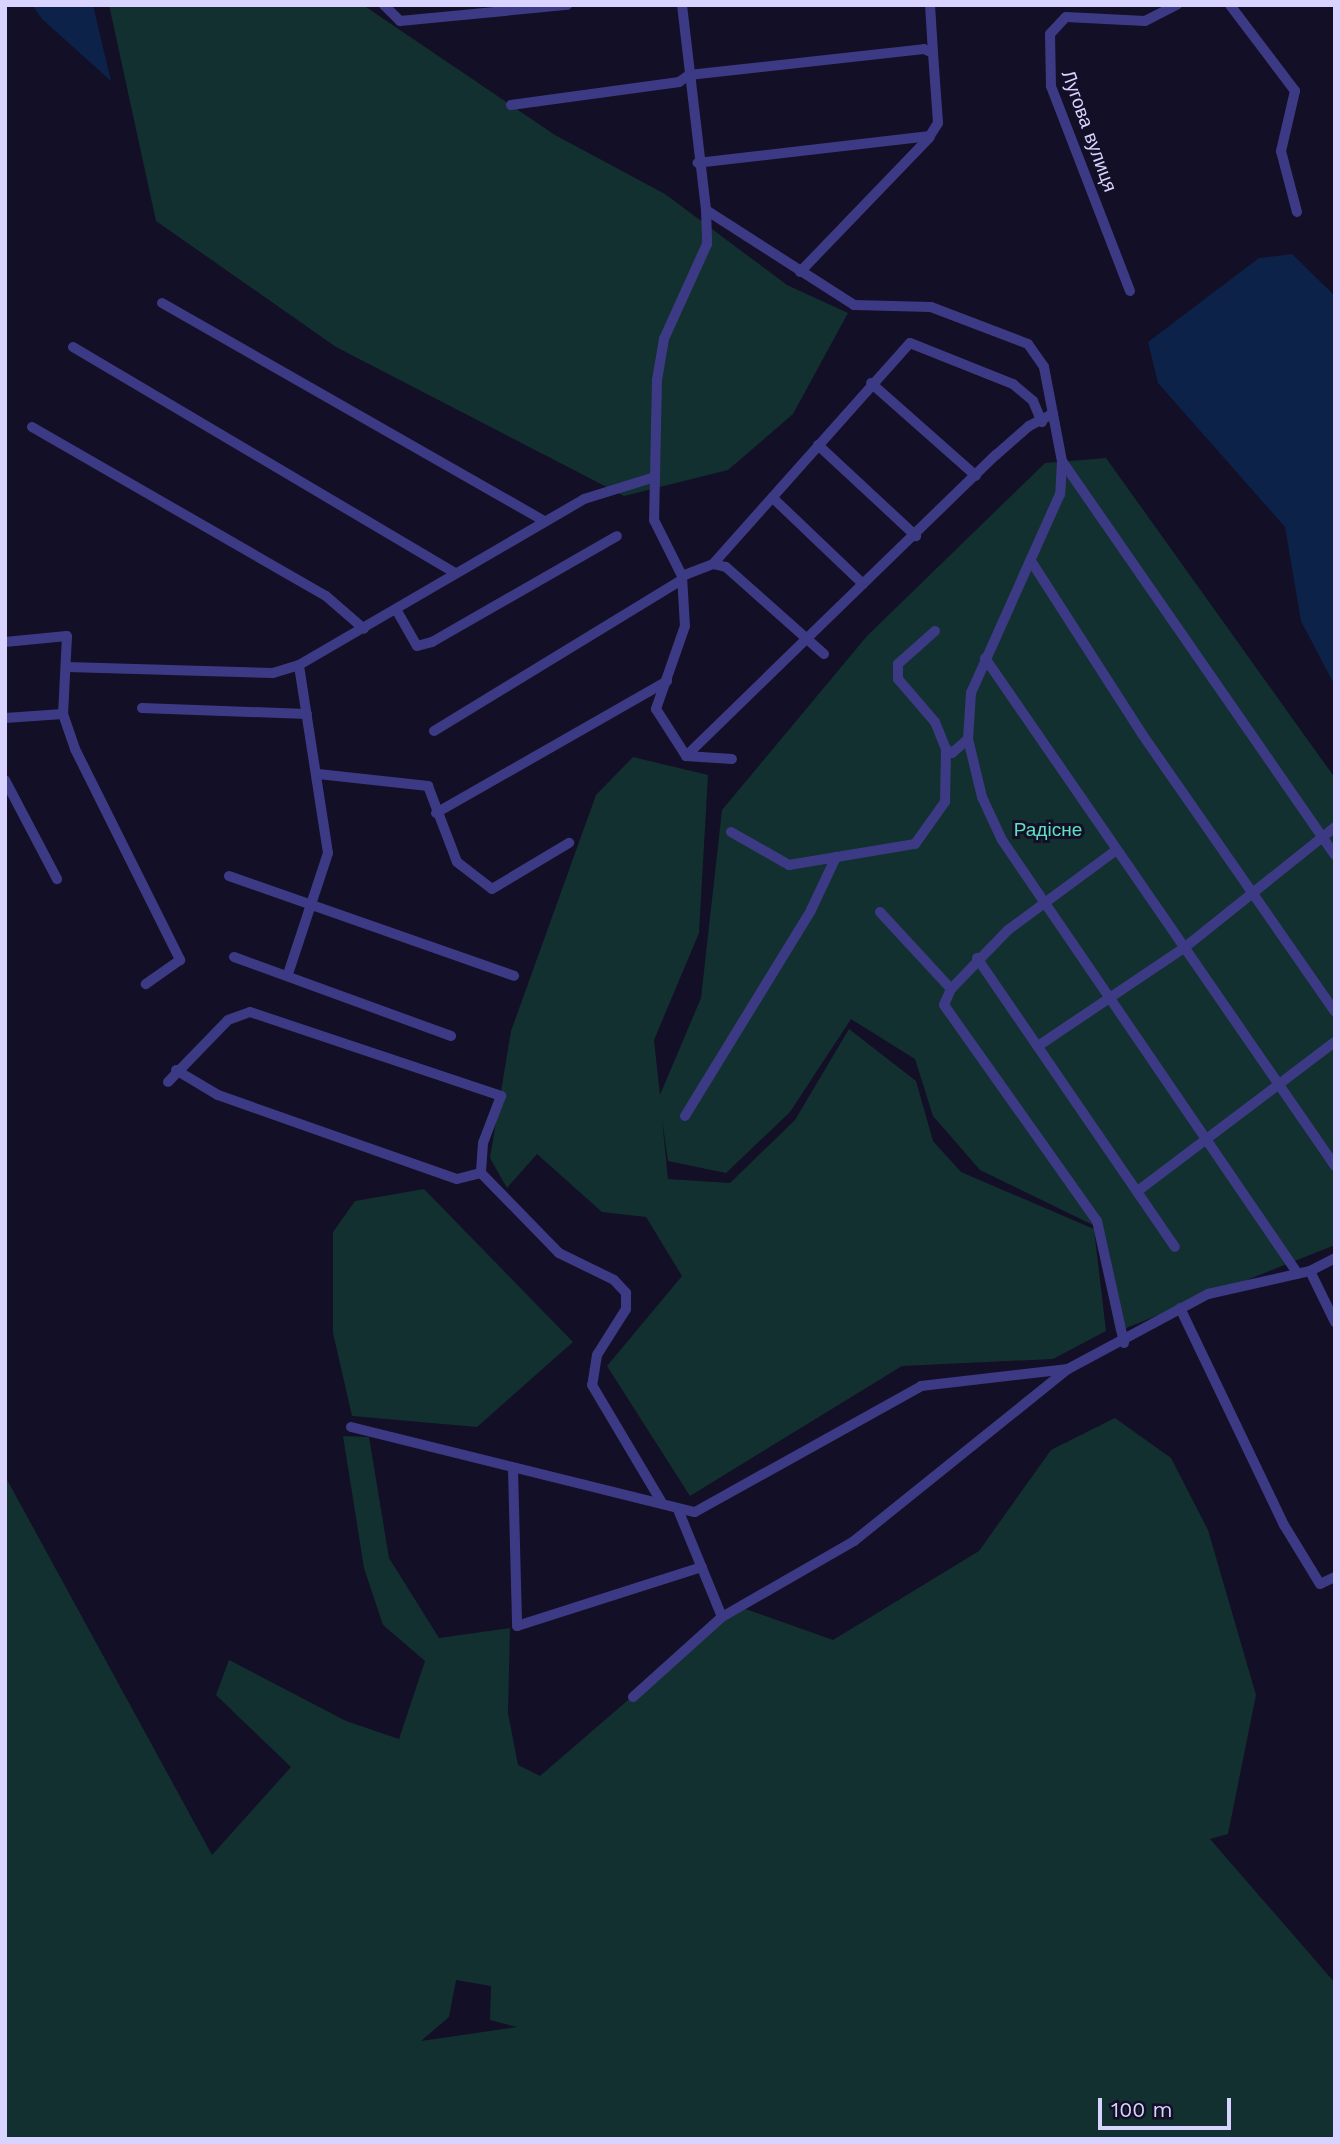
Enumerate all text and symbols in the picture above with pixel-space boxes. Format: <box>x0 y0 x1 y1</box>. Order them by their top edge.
street label: Лугова вулиця <box>1056 67 1122 195</box>
park label: Радісне <box>1014 819 1082 841</box>
scale bar <box>1102 2084 1235 2128</box>
text: 100 m <box>1111 2097 1173 2122</box>

